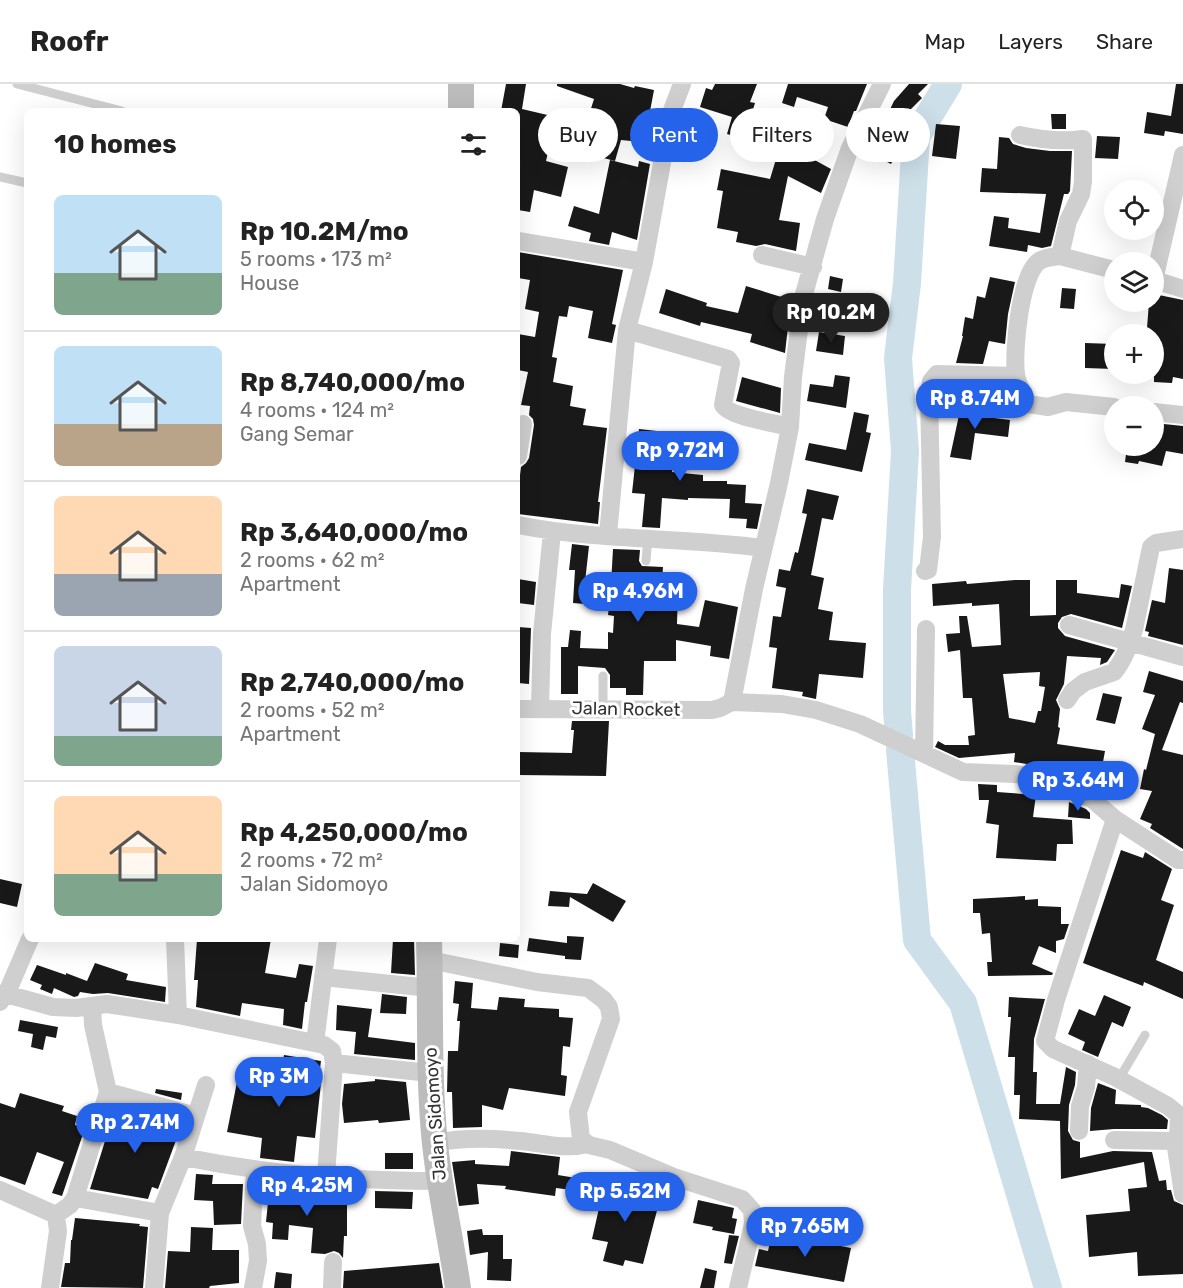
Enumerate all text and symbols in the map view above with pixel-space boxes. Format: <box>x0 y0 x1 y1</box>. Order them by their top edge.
text: Roofr <box>30 25 108 58</box>
text: Map <box>924 29 965 54</box>
text: Layers <box>998 29 1063 54</box>
text: Share <box>1096 29 1153 54</box>
chip: Buy <box>538 108 618 162</box>
chip: Rent <box>630 108 718 162</box>
chip: Filters <box>730 108 834 162</box>
chip: New <box>846 108 930 162</box>
icon: filters <box>457 128 490 161</box>
text: 10 homes <box>54 129 177 160</box>
map controls <box>1104 180 1164 456</box>
button: locate <box>1104 180 1164 240</box>
text: Rp 10.2M/mo <box>240 216 409 247</box>
icon: home <box>102 219 174 291</box>
text: 5 rooms · 173 m² <box>240 247 392 271</box>
button: layers <box>1104 252 1164 312</box>
text: House <box>240 271 299 295</box>
pin: Rp 10.2M <box>769 293 893 344</box>
text: Rp 10.2M <box>786 300 876 324</box>
button: + <box>1104 324 1164 384</box>
text: Rp 8,740,000/mo <box>240 367 465 398</box>
icon: home <box>102 370 174 442</box>
pin: Rp 8.74M <box>913 379 1037 430</box>
text: Rp 8.74M <box>930 386 1020 410</box>
button: − <box>1104 396 1164 456</box>
text: 4 rooms · 124 m² <box>240 398 394 422</box>
text: Gang Semar <box>240 422 354 446</box>
pin: Rp 9.72M <box>618 431 742 482</box>
text: Rp 9.72M <box>636 438 724 462</box>
text: Rp 3,640,000/mo <box>240 517 468 548</box>
icon: home <box>102 520 174 592</box>
text: 2 rooms · 62 m² <box>240 548 385 572</box>
text: Apartment <box>240 572 341 596</box>
pin: Rp 4.96M <box>576 572 700 623</box>
text: Rp 4.96M <box>592 579 684 603</box>
text: Rp 2,740,000/mo <box>240 667 464 698</box>
icon: home <box>102 670 174 742</box>
street label: Jalan Rocket <box>571 697 681 721</box>
text: 2 rooms · 52 m² <box>240 698 385 722</box>
text: Apartment <box>240 722 341 746</box>
pin: Rp 3.64M <box>1016 761 1140 812</box>
text: Rp 3.64M <box>1032 768 1124 792</box>
text: Rp 4,250,000/mo <box>240 817 468 848</box>
icon: home <box>102 820 174 892</box>
text: 2 rooms · 72 m² <box>240 848 383 872</box>
text: Jalan Sidomoyo <box>240 872 388 896</box>
street label: Jalan Sidomoyo <box>419 1047 451 1181</box>
pin: Rp 3M <box>237 1057 321 1108</box>
text: Rp 3M <box>249 1064 309 1088</box>
pin: Rp 2.74M <box>73 1103 197 1154</box>
text: Rp 2.74M <box>90 1110 180 1134</box>
pin: Rp 4.25M <box>245 1166 369 1217</box>
pin: Rp 5.52M <box>563 1172 687 1223</box>
text: Rp 4.25M <box>261 1173 353 1197</box>
text: Rp 5.52M <box>579 1179 671 1203</box>
pin: Rp 7.65M <box>743 1207 867 1258</box>
text: Rp 7.65M <box>760 1214 850 1238</box>

